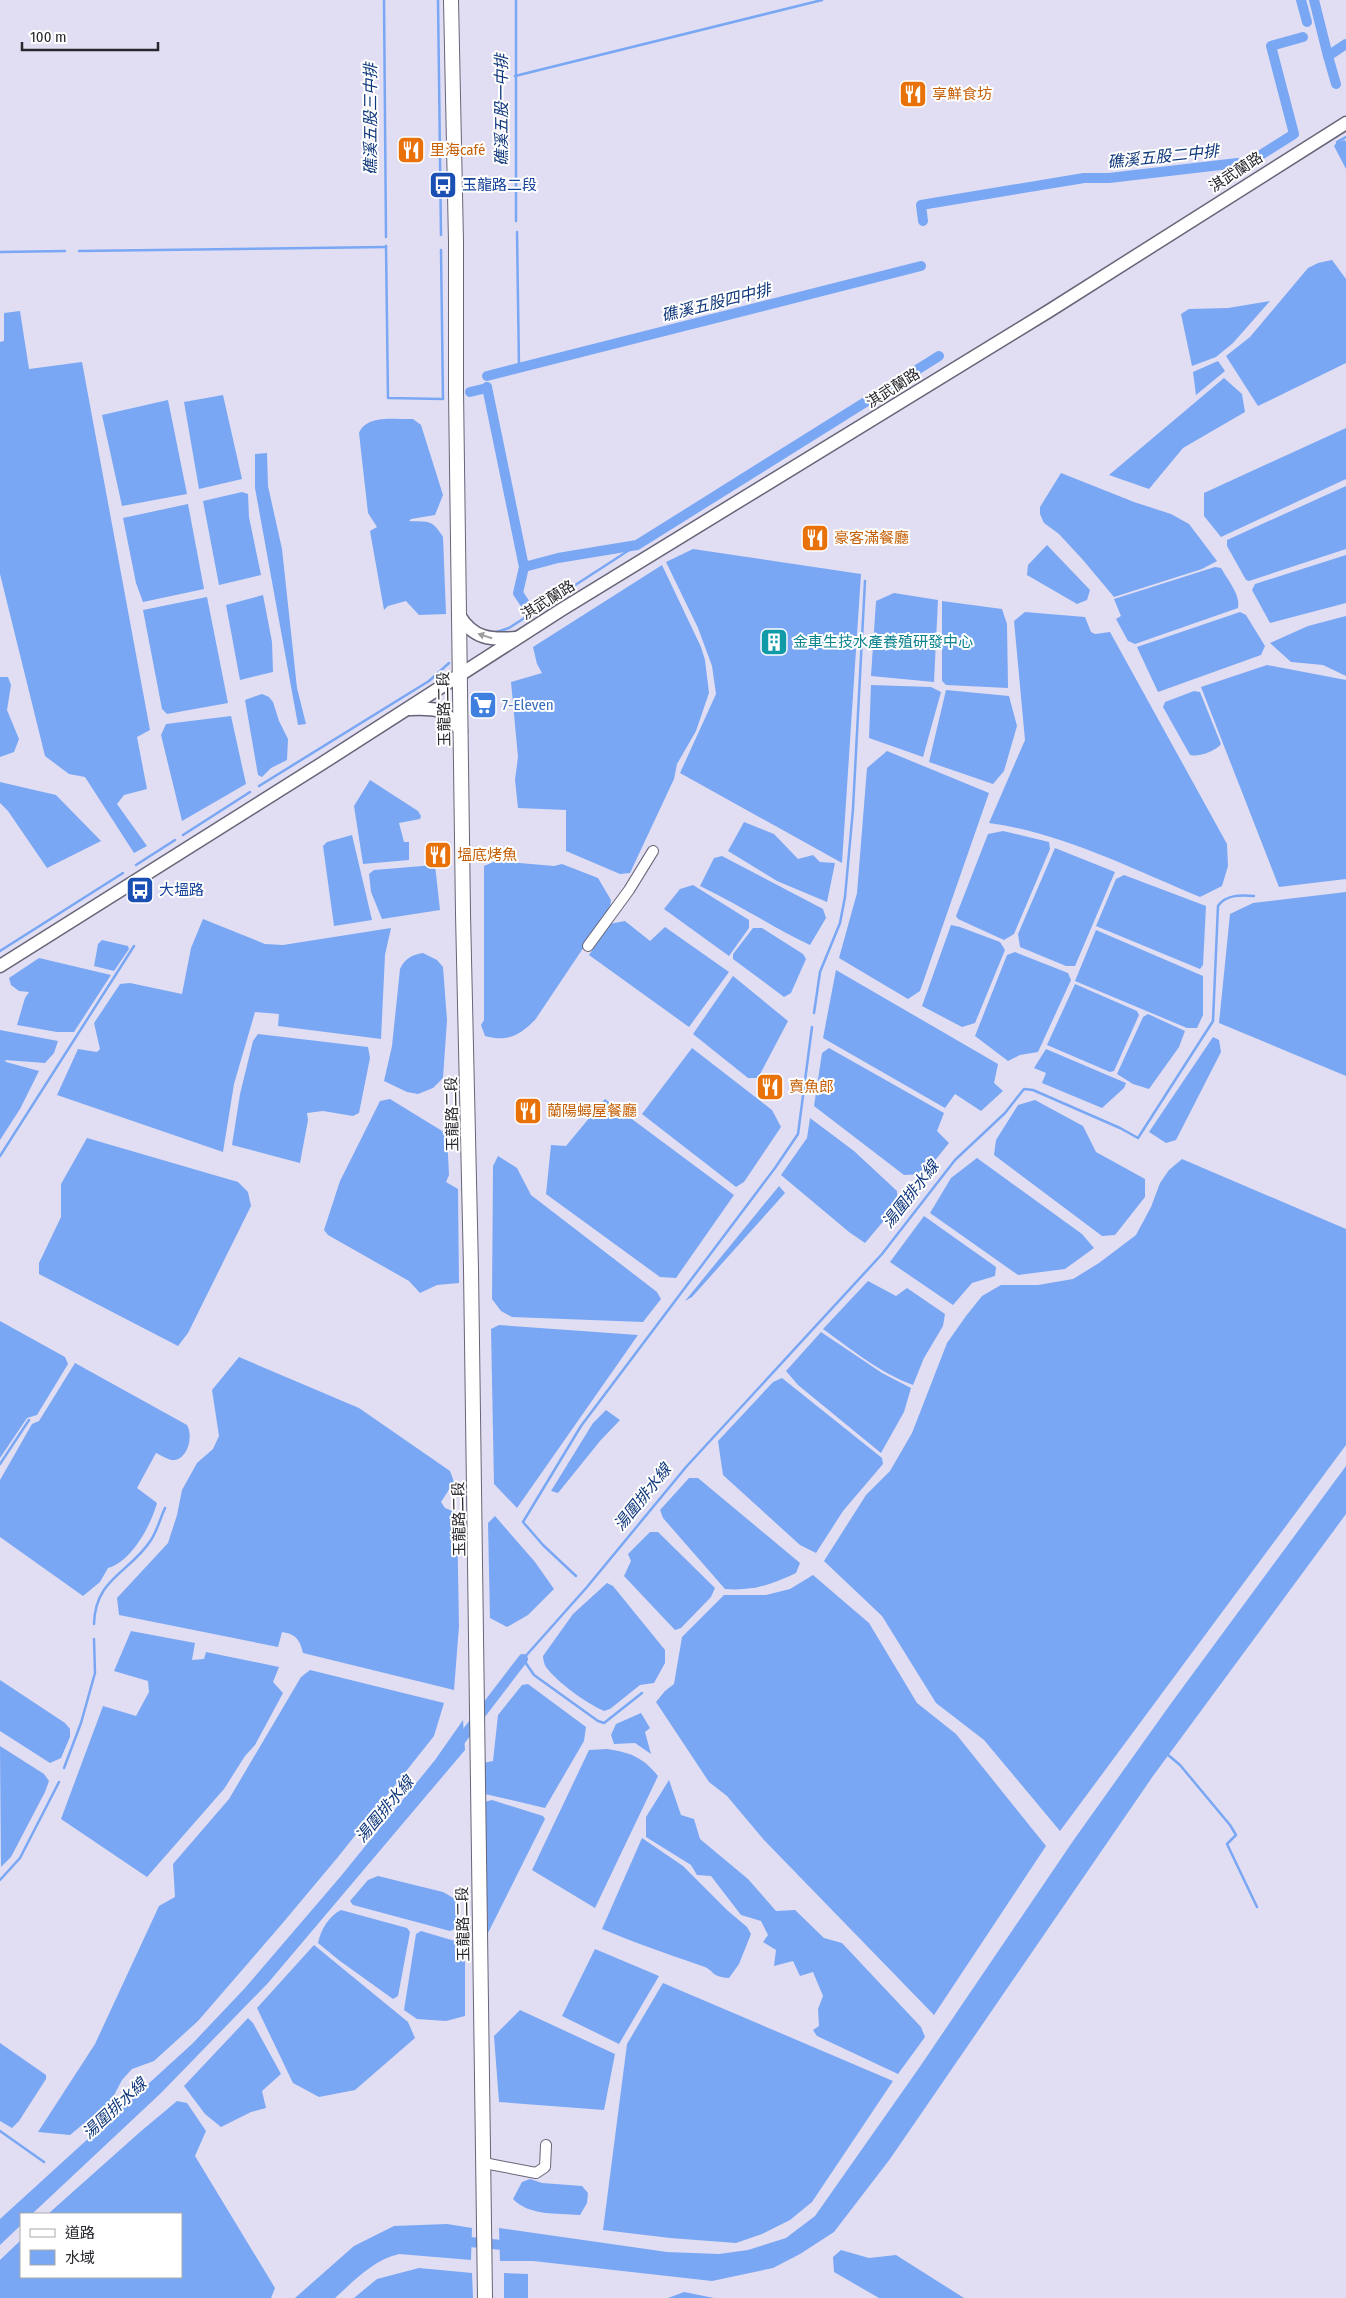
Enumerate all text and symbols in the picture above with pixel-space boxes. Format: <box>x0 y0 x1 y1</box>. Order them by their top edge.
scale bar <box>22 20 159 52</box>
text: 100 m <box>30 28 67 46</box>
water label: 礁溪五股一中排 <box>492 52 511 166</box>
water label: 礁溪五股三中排 <box>361 61 380 175</box>
restaurant icon: 享鮮食坊 <box>898 79 928 109</box>
place label: 享鮮食坊 <box>932 85 992 103</box>
restaurant icon: 里海café <box>396 135 426 165</box>
place label: 里海café <box>430 141 485 159</box>
water label: 礁溪五股二中排 <box>1106 141 1222 172</box>
street label: 淇武蘭路 <box>1206 148 1266 196</box>
bus stop icon: 玉龍路二段 <box>428 170 458 200</box>
place label: 玉龍路二段 <box>462 176 537 194</box>
water label: 礁溪五股四中排 <box>659 279 775 325</box>
street label: 淇武蘭路 <box>863 364 923 412</box>
restaurant icon: 豪客滿餐廳 <box>800 523 830 553</box>
place label: 豪客滿餐廳 <box>834 529 909 547</box>
street label: 淇武蘭路 <box>518 576 578 624</box>
building icon: 金車生技水產養殖研發中心 <box>759 627 789 657</box>
one-way arrow <box>477 632 492 640</box>
place label: 金車生技水產養殖研發中心 <box>793 633 973 651</box>
street label: 玉龍路二段 <box>434 671 454 747</box>
supermarket icon: 7-Eleven <box>468 690 498 720</box>
place label: 7-Eleven <box>502 696 554 714</box>
restaurant icon: 塭底烤魚 <box>423 840 453 870</box>
place label: 塭底烤魚 <box>457 846 517 864</box>
bus stop icon: 大塭路 <box>125 875 155 905</box>
place label: 大塭路 <box>159 881 204 899</box>
restaurant icon: 賣魚郎 <box>755 1072 785 1102</box>
street label: 玉龍路二段 <box>442 1076 462 1152</box>
place label: 賣魚郎 <box>789 1078 834 1096</box>
restaurant icon: 蘭陽蟳屋餐廳 <box>513 1096 543 1126</box>
place label: 蘭陽蟳屋餐廳 <box>547 1102 637 1120</box>
water label: 湯圍排水線 <box>878 1155 944 1232</box>
water label: 湯圍排水線 <box>610 1459 676 1534</box>
street label: 玉龍路二段 <box>449 1481 469 1557</box>
water label: 湯圍排水線 <box>351 1771 419 1846</box>
street label: 玉龍路二段 <box>453 1886 473 1962</box>
water label: 湯圍排水線 <box>79 2073 152 2143</box>
legend <box>20 2213 182 2278</box>
text: 道路 <box>65 2224 95 2242</box>
text: 水域 <box>65 2249 95 2267</box>

